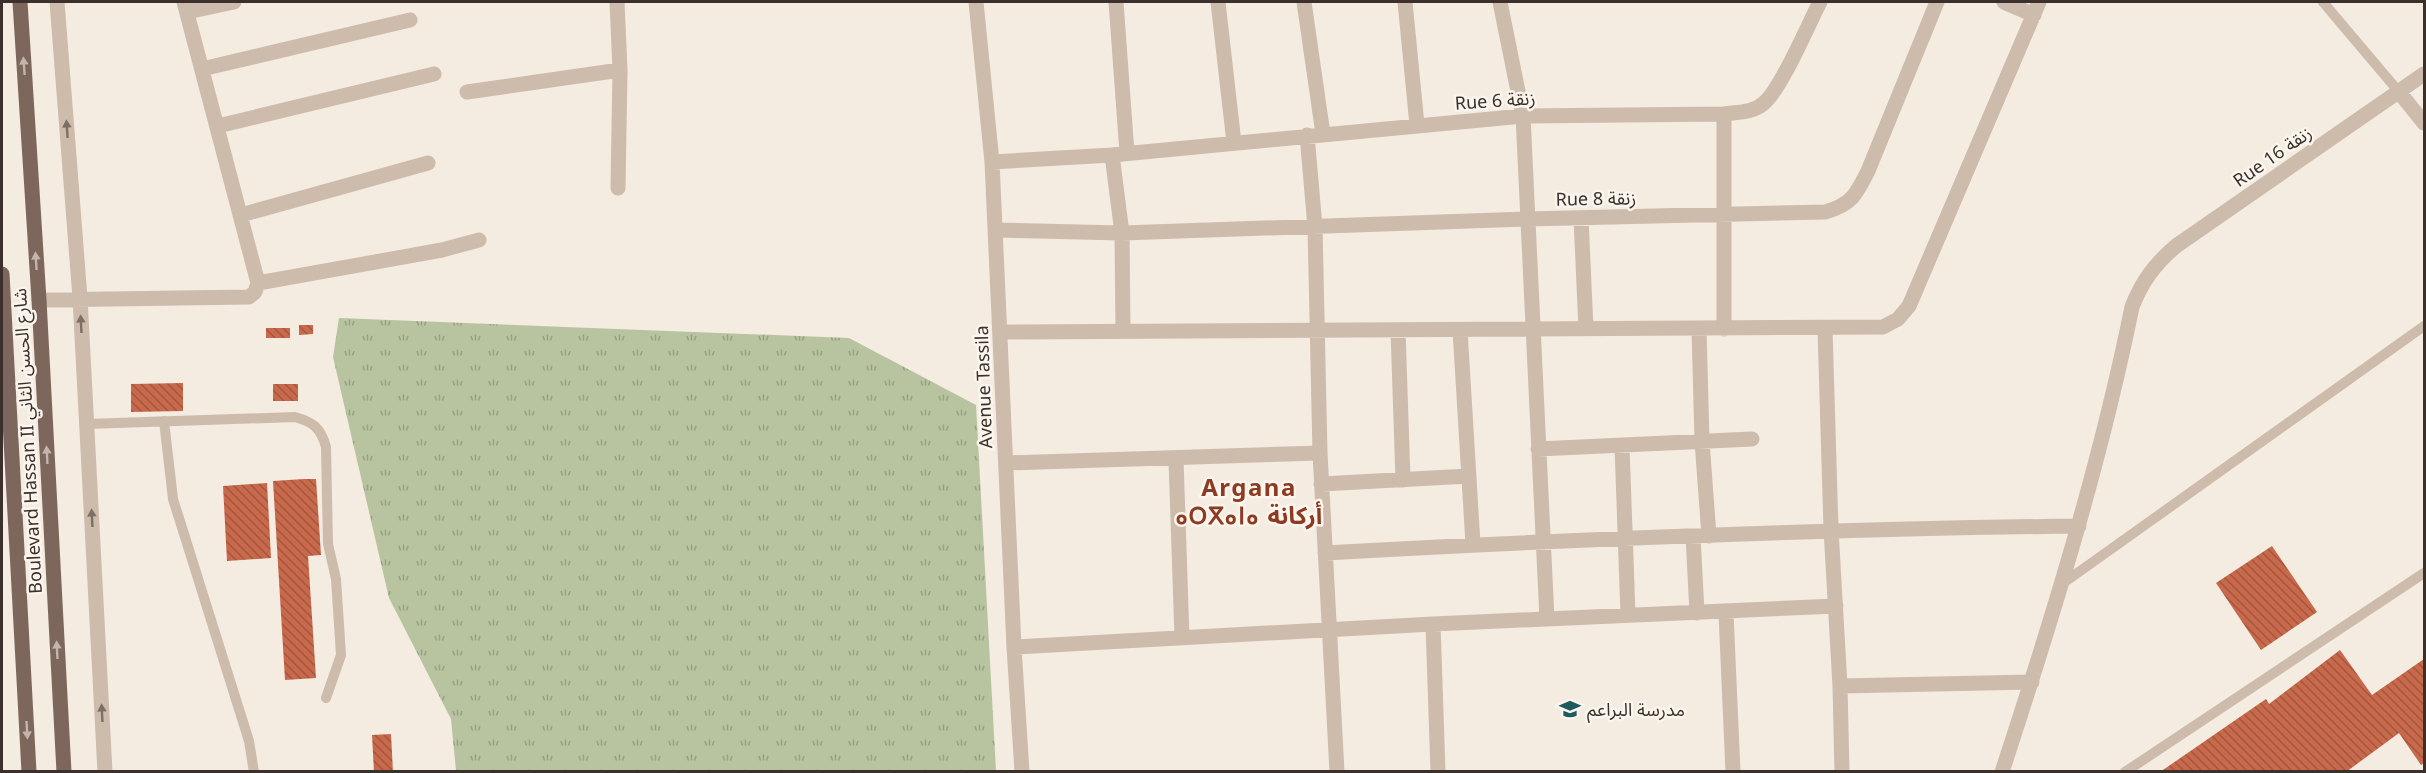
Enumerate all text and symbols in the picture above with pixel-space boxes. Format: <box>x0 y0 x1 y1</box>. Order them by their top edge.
one-way arrow <box>19 57 29 76</box>
street label: Rue 6 زنقة <box>1454 85 1536 115</box>
one-way arrow <box>62 120 72 139</box>
street label: Rue 16 زنقة <box>2228 120 2316 192</box>
street label: Rue 8 زنقة <box>1555 185 1637 211</box>
one-way arrow <box>32 251 41 270</box>
street label: Boulevard Hassan II شارع الحسن الثاني <box>7 287 50 594</box>
one-way arrow <box>77 314 86 333</box>
street label: Avenue Tassila <box>969 325 997 449</box>
one-way arrow <box>42 446 52 465</box>
district label: Argana ⴰⵔⴳⴰⵏⴰ أركانة <box>1176 470 1322 531</box>
one-way arrow <box>87 509 96 528</box>
one-way arrow <box>53 641 62 660</box>
school or university icon: مدرسة البراعم <box>1558 697 1582 721</box>
place label: مدرسة البراعم <box>1587 697 1685 723</box>
one-way arrow <box>97 704 106 723</box>
one-way arrow <box>22 721 31 740</box>

